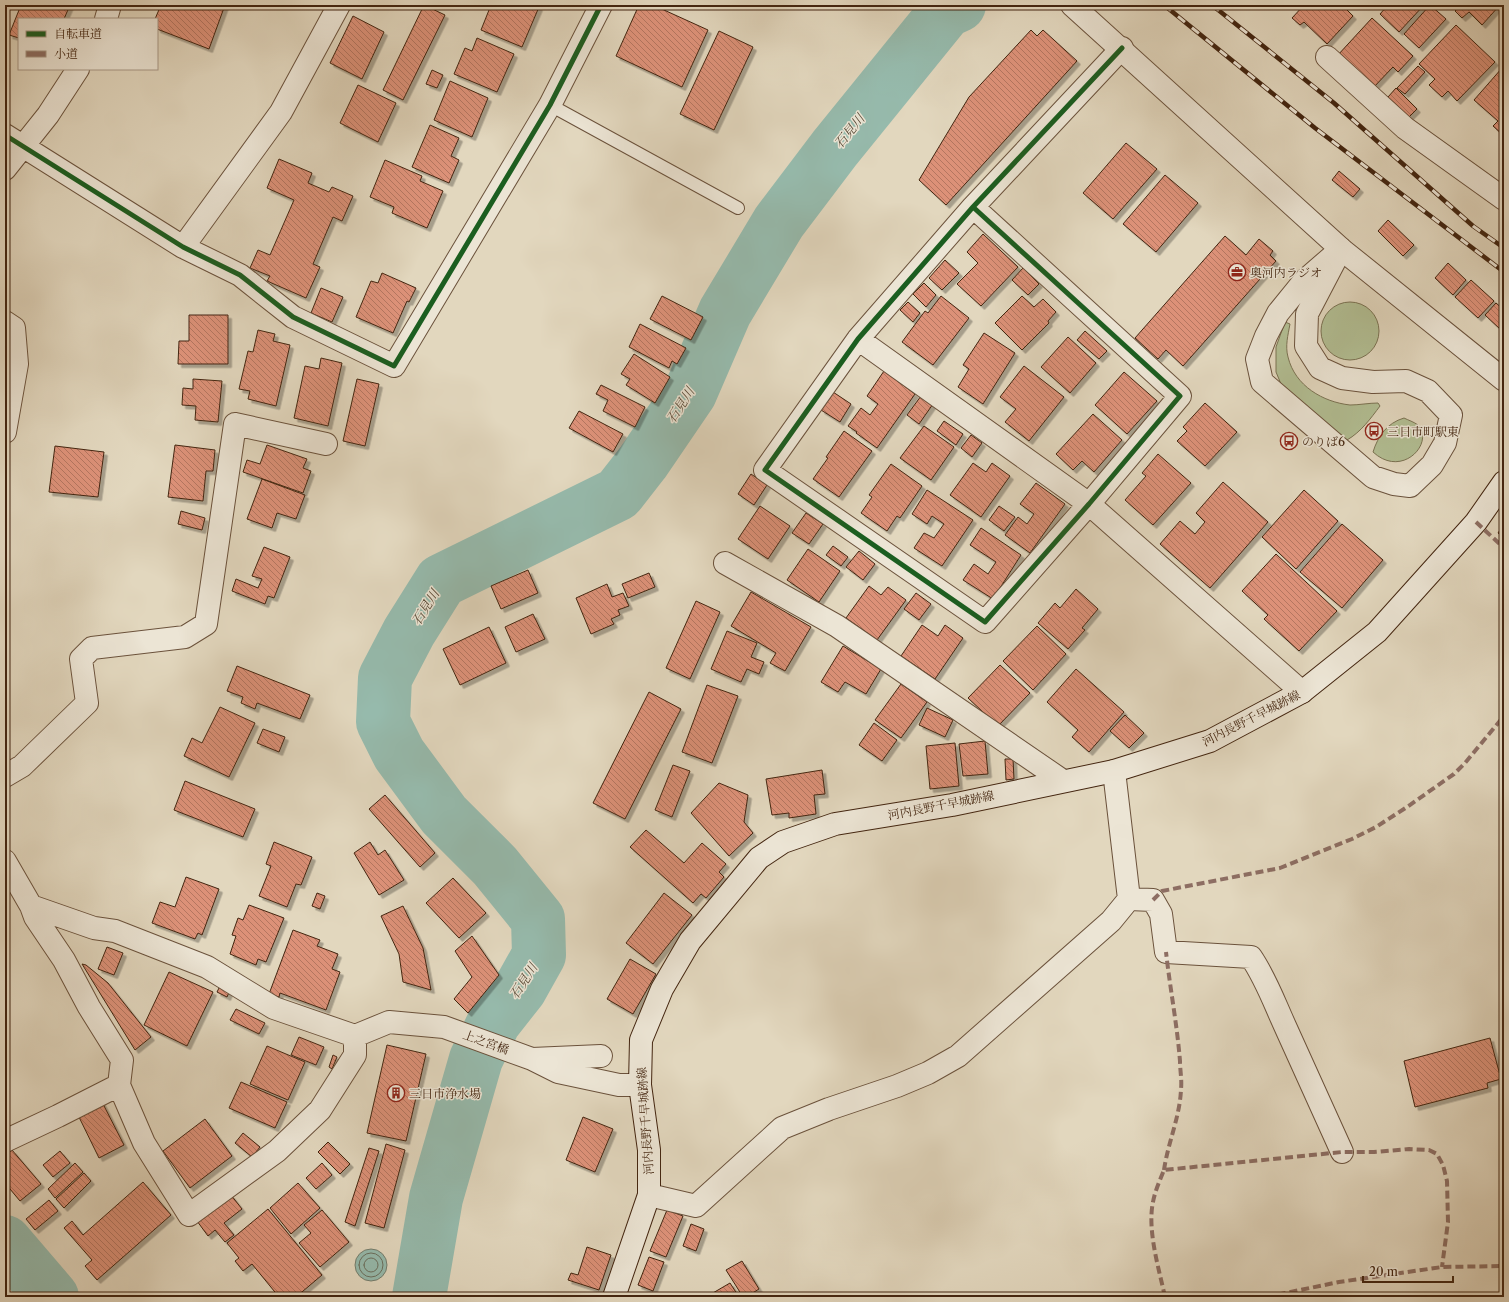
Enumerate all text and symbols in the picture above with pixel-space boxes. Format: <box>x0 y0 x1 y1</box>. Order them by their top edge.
legend <box>18 18 158 70</box>
text: 自転車道 <box>54 26 102 41</box>
text: 小道 <box>54 46 78 61</box>
water label: 石見川 <box>831 109 869 151</box>
office icon: 奥河内ラジオ <box>1227 262 1247 282</box>
place label: 奥河内ラジオ <box>1250 265 1322 280</box>
water label: 石見川 <box>663 383 698 426</box>
bus stop icon: 三日市町駅東 <box>1364 421 1384 441</box>
place label: 三日市町駅東 <box>1387 424 1459 439</box>
bus stop icon: のりば6 <box>1279 431 1299 451</box>
place label: のりば6 <box>1302 434 1345 449</box>
water label: 石見川 <box>408 585 443 628</box>
street label: 河内長野千早城跡線 <box>1199 687 1303 749</box>
street label: 河内長野千早城跡線 <box>887 787 995 823</box>
water label: 石見川 <box>506 959 541 1002</box>
street label: 上之宮橋 <box>461 1027 511 1057</box>
street label: 河内長野千早城跡線 <box>634 1067 656 1175</box>
building icon: 三日市浄水場 <box>386 1083 406 1103</box>
place label: 三日市浄水場 <box>409 1086 481 1101</box>
scale bar <box>1363 1258 1453 1284</box>
text: 20 m <box>1369 1264 1398 1279</box>

